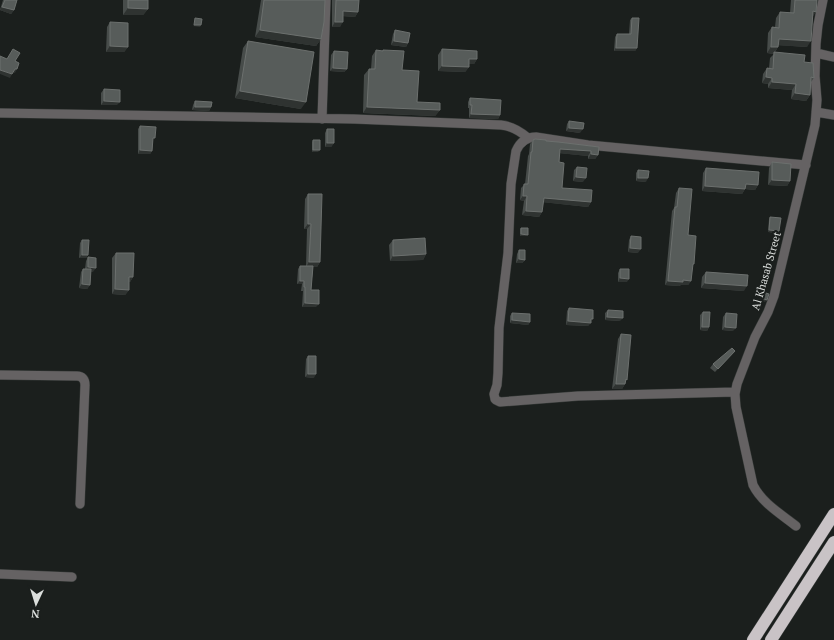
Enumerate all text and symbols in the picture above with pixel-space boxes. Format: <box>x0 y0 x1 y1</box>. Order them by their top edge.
street label: Al Khasab Street <box>748 230 784 312</box>
north arrow <box>16 584 56 624</box>
text: N <box>30 607 40 621</box>

